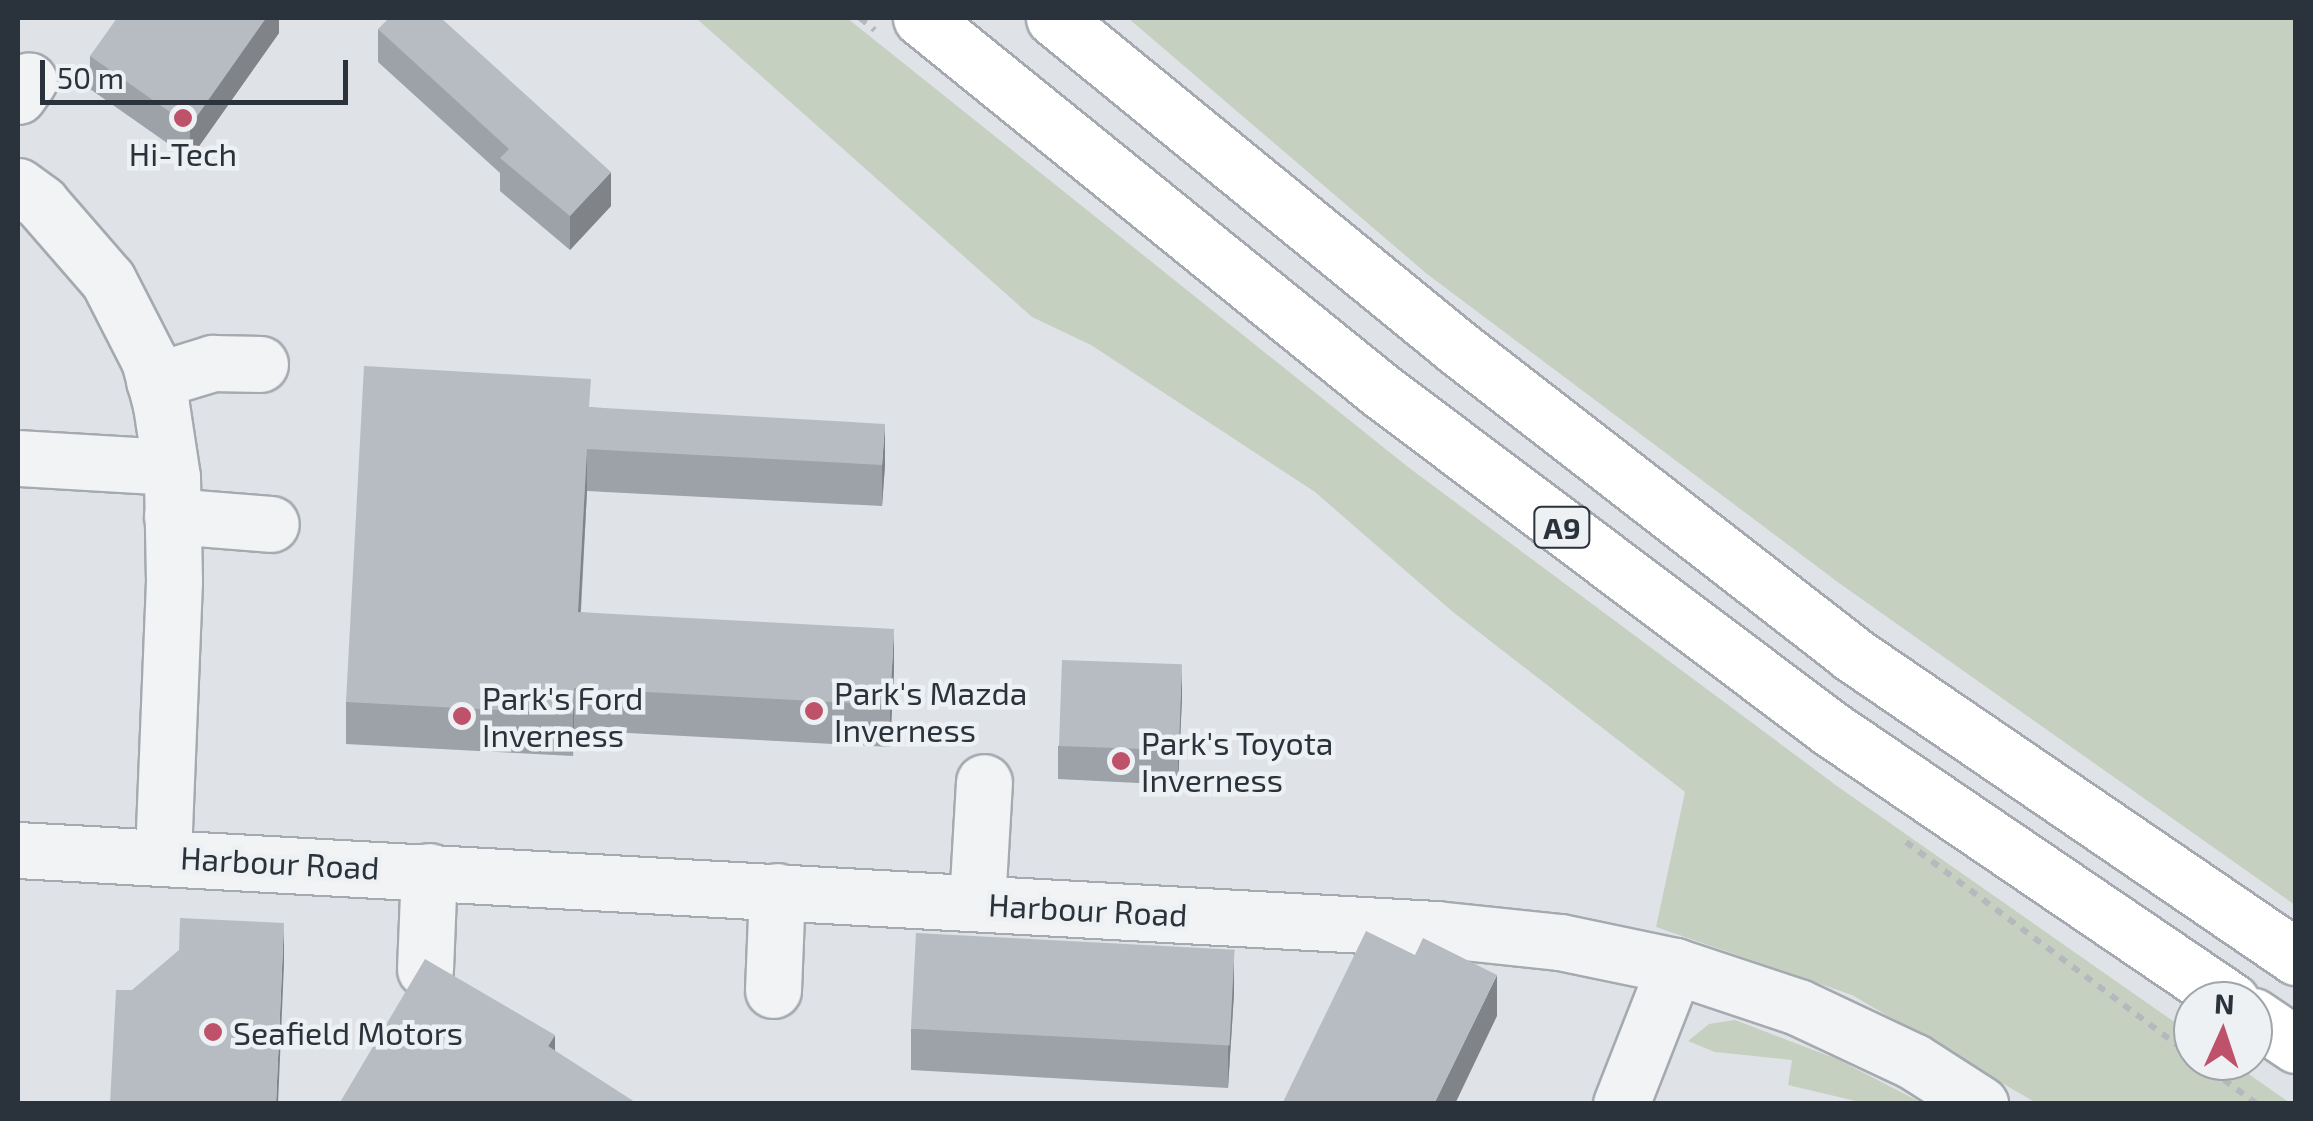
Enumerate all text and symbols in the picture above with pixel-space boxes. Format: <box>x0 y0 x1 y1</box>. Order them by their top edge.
scale bar <box>45 40 352 102</box>
text: 50 m <box>57 59 124 95</box>
marker: Hi-Tech <box>172 107 194 129</box>
place label: Hi-Tech <box>129 134 237 172</box>
road number: A9 <box>1532 502 1592 552</box>
place label: Park's Mazda Inverness <box>834 674 1027 749</box>
place label: Park's Ford Inverness <box>482 679 643 754</box>
marker: Park's Mazda Inverness <box>803 700 825 722</box>
marker: Park's Ford Inverness <box>451 705 473 727</box>
place label: Park's Toyota Inverness <box>1141 724 1334 799</box>
marker: Park's Toyota Inverness <box>1110 750 1132 772</box>
street label: Harbour Road <box>179 838 381 886</box>
street label: Harbour Road <box>987 885 1189 933</box>
north arrow <box>2173 981 2273 1081</box>
text: N <box>2213 986 2235 1021</box>
place label: Seafield Motors <box>233 1013 463 1051</box>
marker: Seafield Motors <box>202 1021 224 1043</box>

